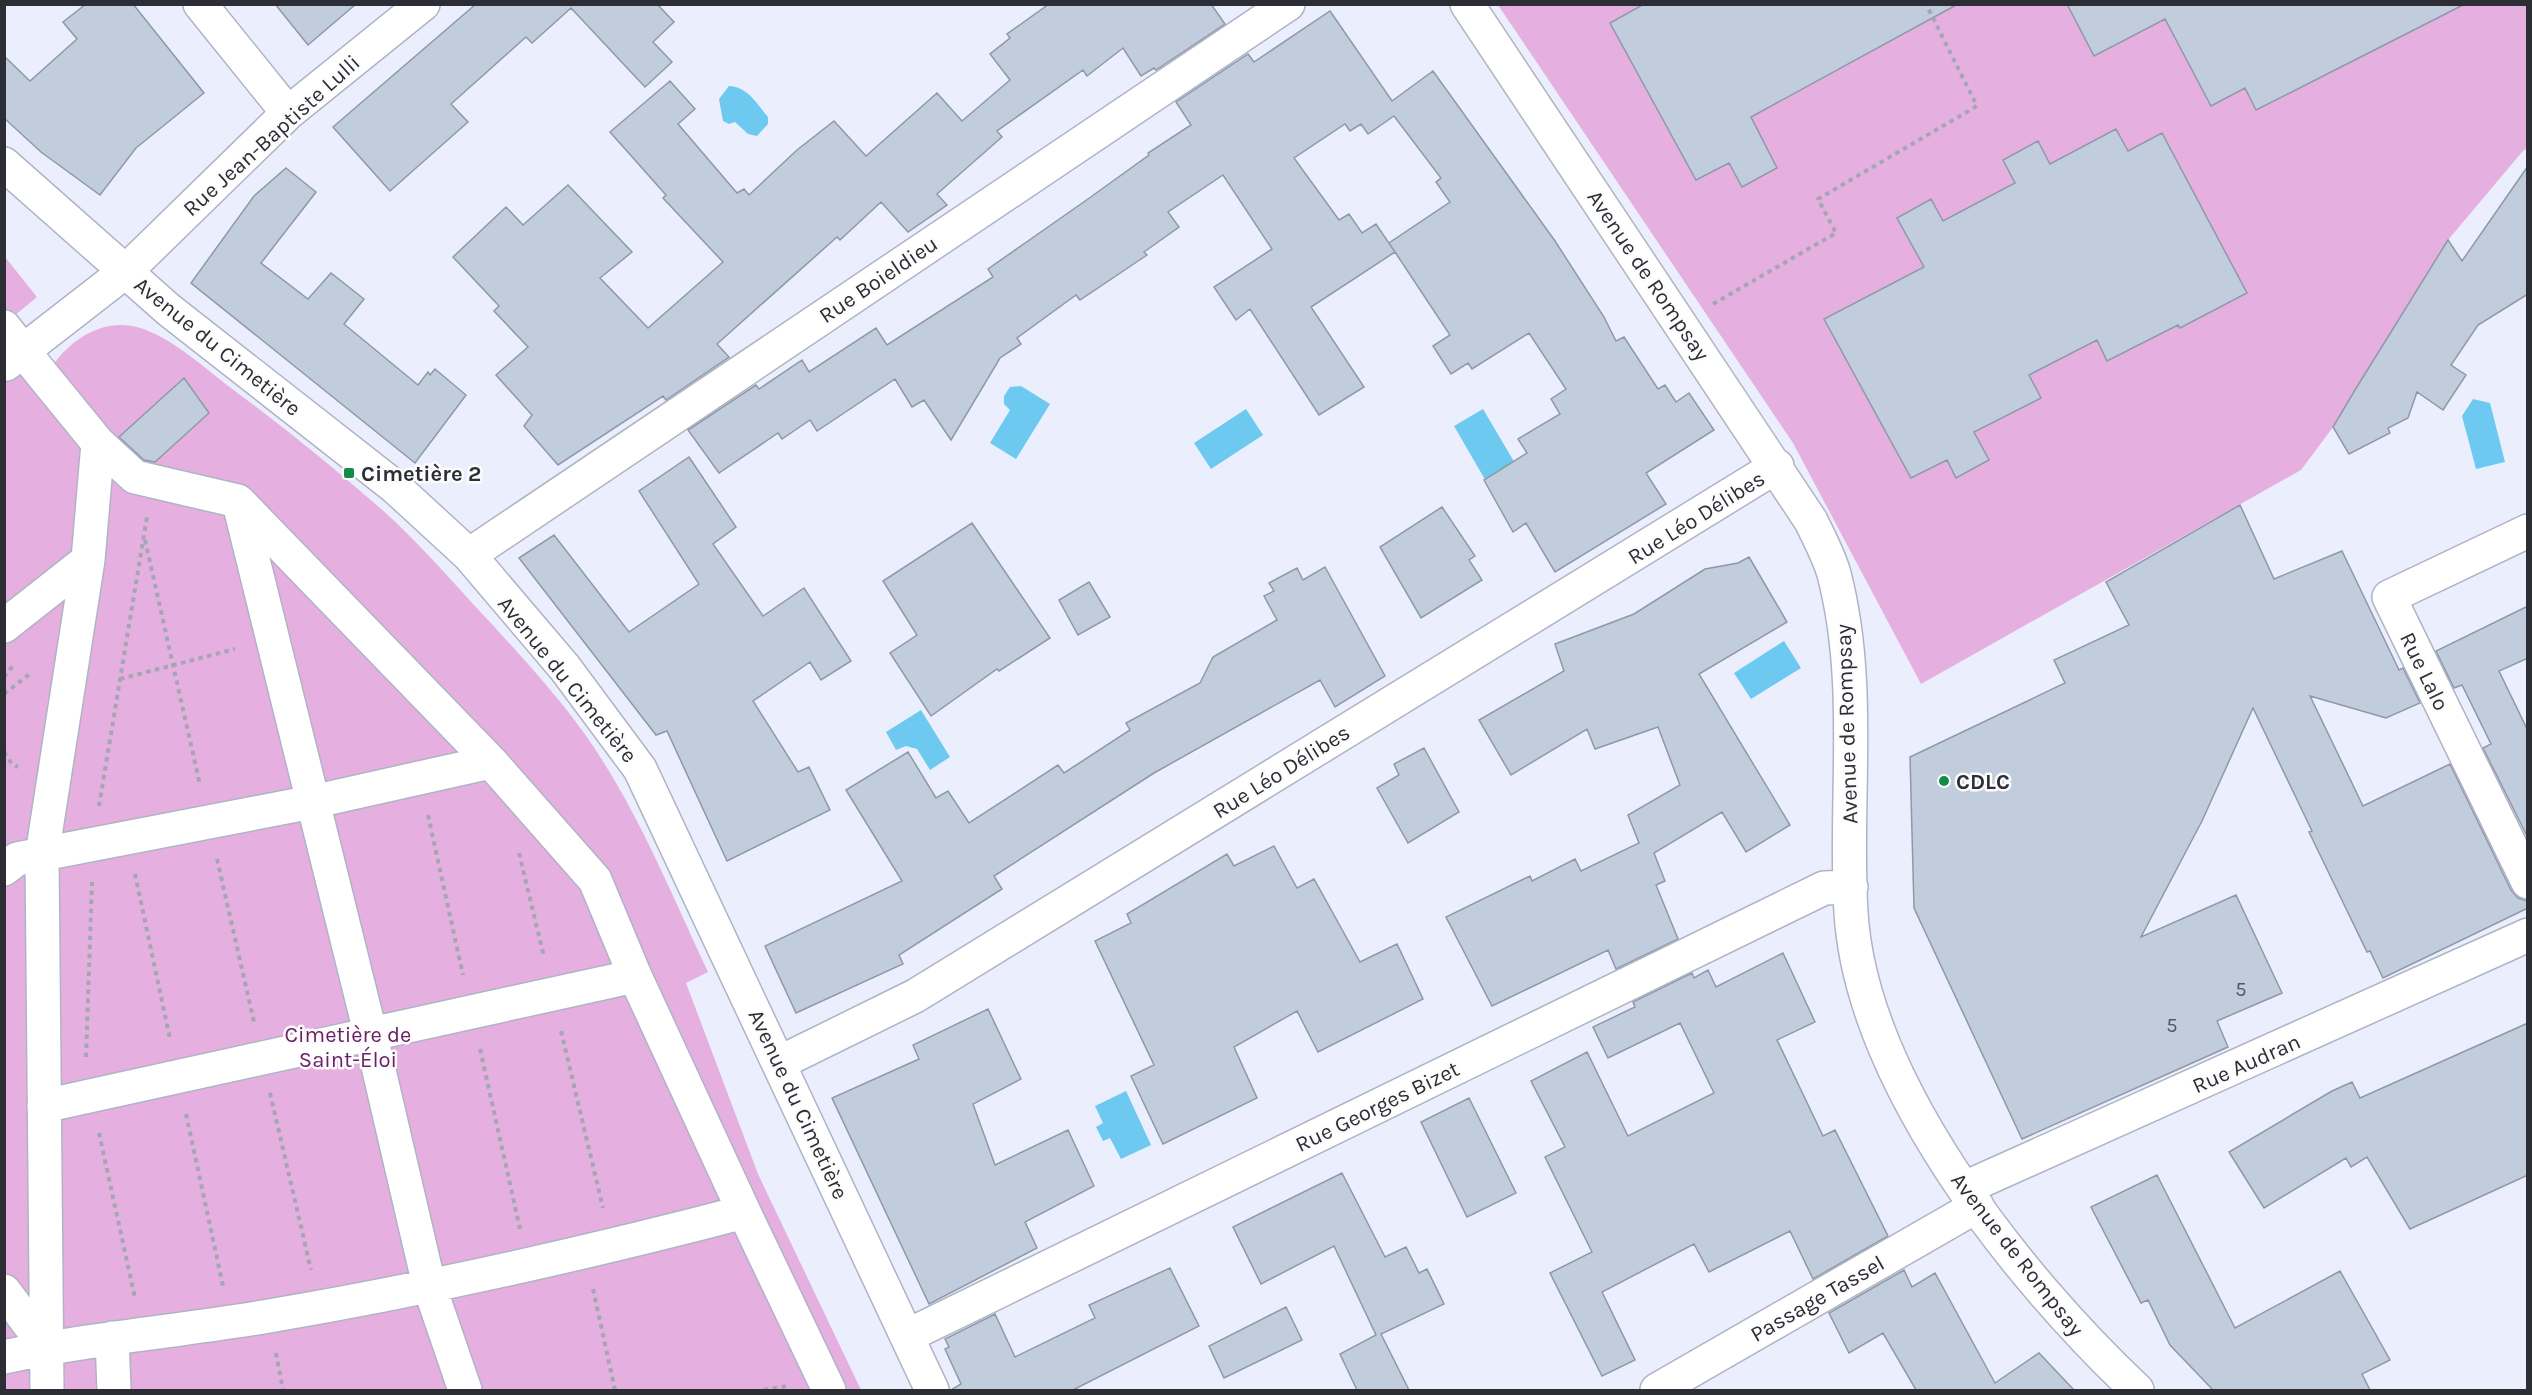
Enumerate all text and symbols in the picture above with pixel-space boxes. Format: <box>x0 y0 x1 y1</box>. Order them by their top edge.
street label: Rue Jean-Baptiste Lulli <box>178 50 365 222</box>
street label: Avenue de Rompsay <box>1581 185 1715 366</box>
street label: Rue Boieldieu <box>814 231 943 329</box>
street label: Avenue du Cimetière <box>129 272 306 422</box>
place label: Cimetière 2 <box>361 461 481 487</box>
street label: Rue Léo Délibes <box>1623 465 1770 570</box>
marker: Cimetière 2 <box>342 466 356 480</box>
street label: Avenue du Cimetière <box>492 591 642 768</box>
street label: Avenue de Rompsay <box>1831 624 1863 824</box>
street label: Rue Lalo <box>2394 628 2454 715</box>
street label: Rue Léo Délibes <box>1208 719 1355 824</box>
place label: CDLC <box>1956 769 2010 795</box>
marker: CDLC <box>1937 774 1951 788</box>
house number: 5 <box>2235 978 2247 1001</box>
street label: Avenue du Cimetière <box>743 1005 854 1204</box>
house number: 5 <box>2166 1014 2178 1037</box>
park label: Cimetière de Saint-Éloi <box>285 1022 411 1073</box>
street label: Rue Audran <box>2188 1029 2305 1099</box>
street label: Rue Georges Bizet <box>1291 1056 1464 1158</box>
street label: Avenue de Rompsay <box>1945 1168 2089 1341</box>
street label: Passage Tassel <box>1746 1250 1889 1348</box>

